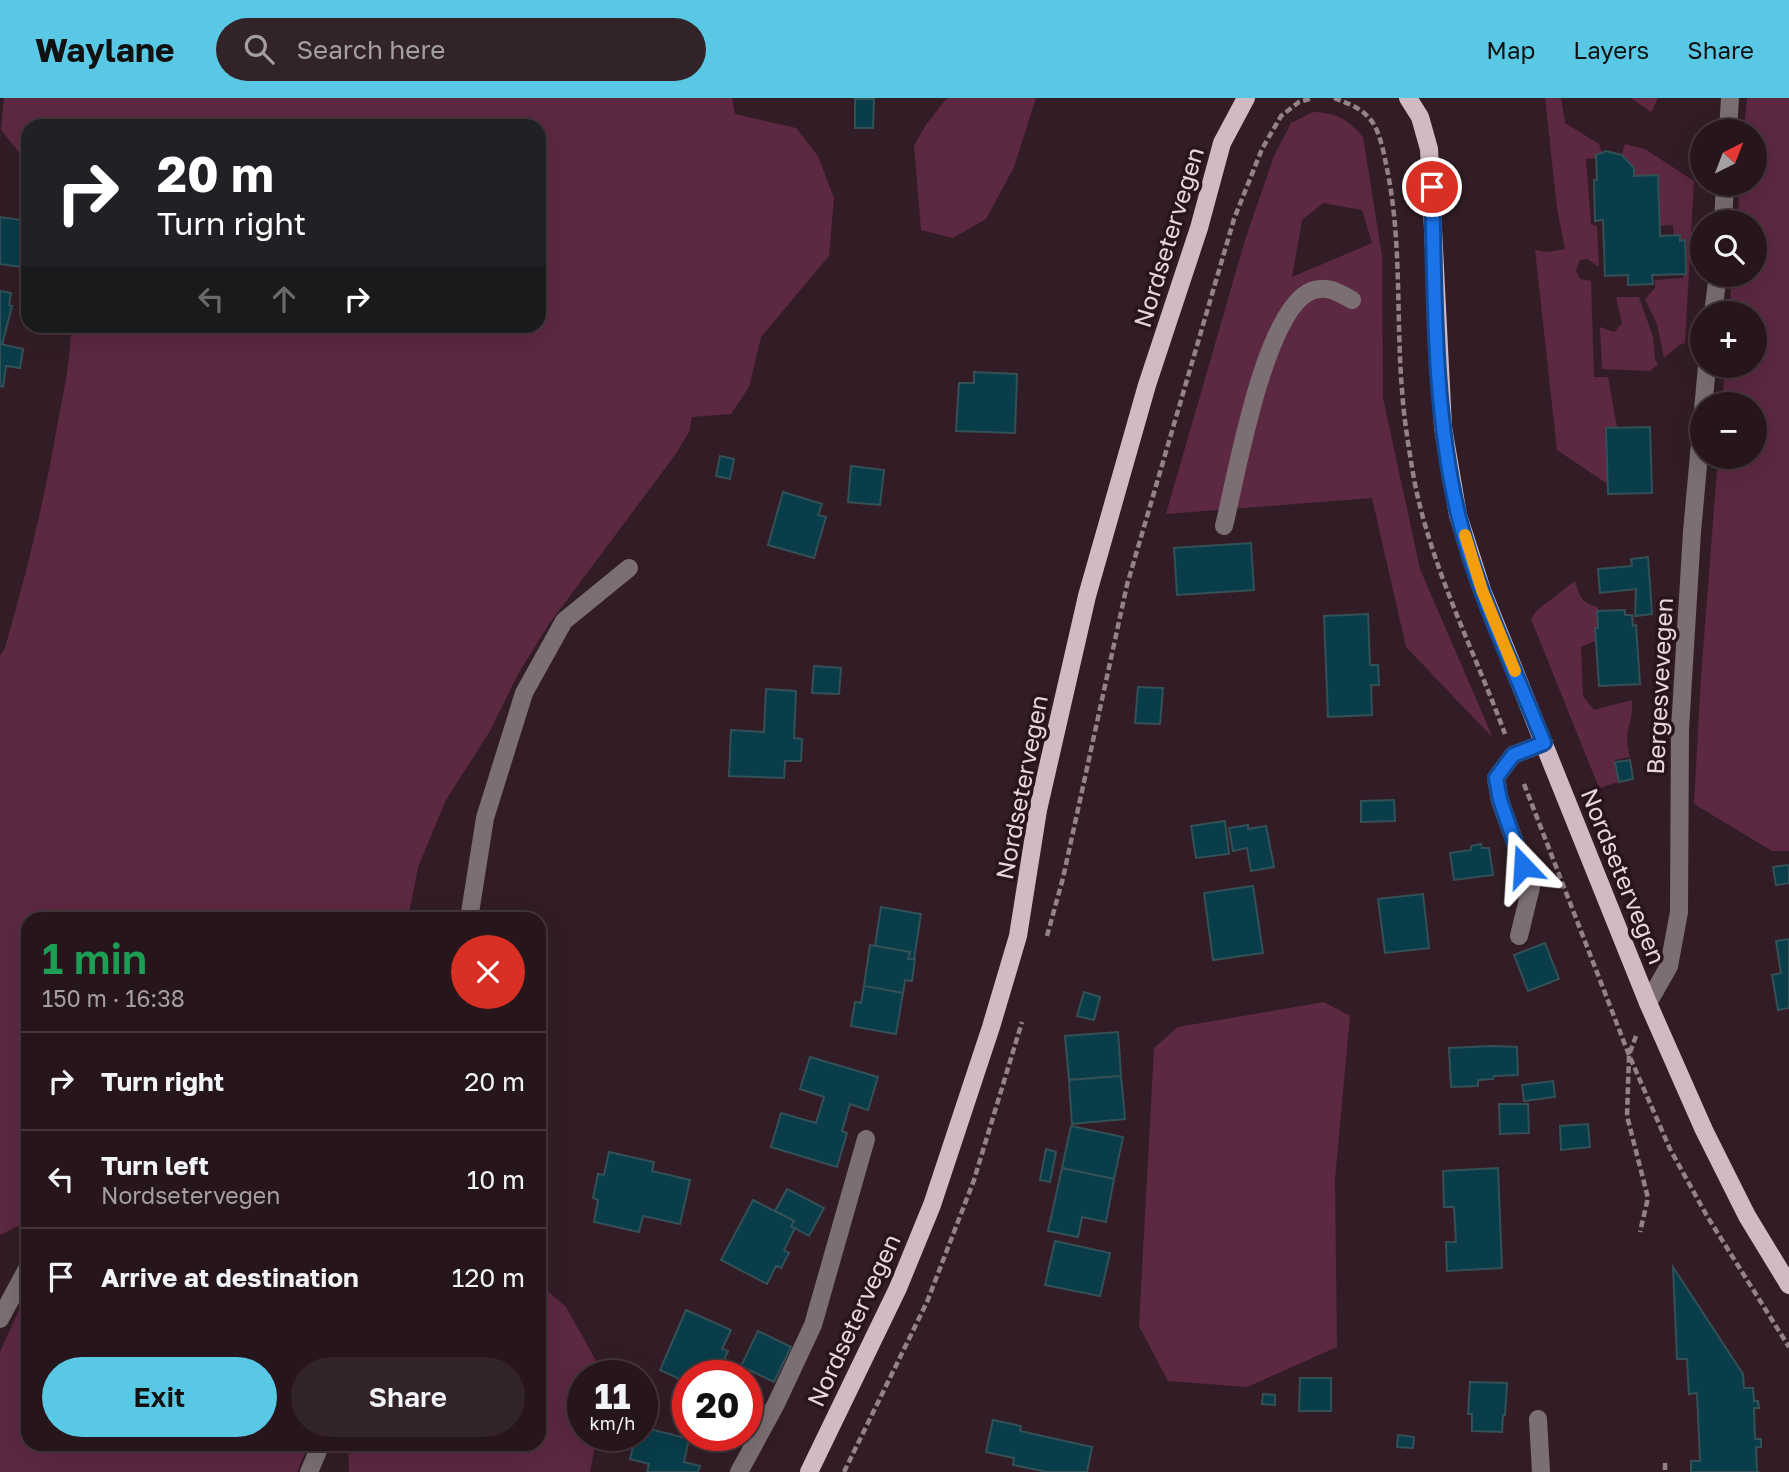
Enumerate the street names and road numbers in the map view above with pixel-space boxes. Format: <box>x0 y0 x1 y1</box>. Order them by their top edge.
street label: Nordsetervegen <box>1127 143 1209 331</box>
street label: Bergesvevegen <box>1640 597 1678 775</box>
street label: Nordsetervegen <box>989 692 1053 882</box>
street label: Nordsetervegen <box>1576 784 1672 968</box>
street label: Nordsetervegen <box>800 1229 906 1411</box>

